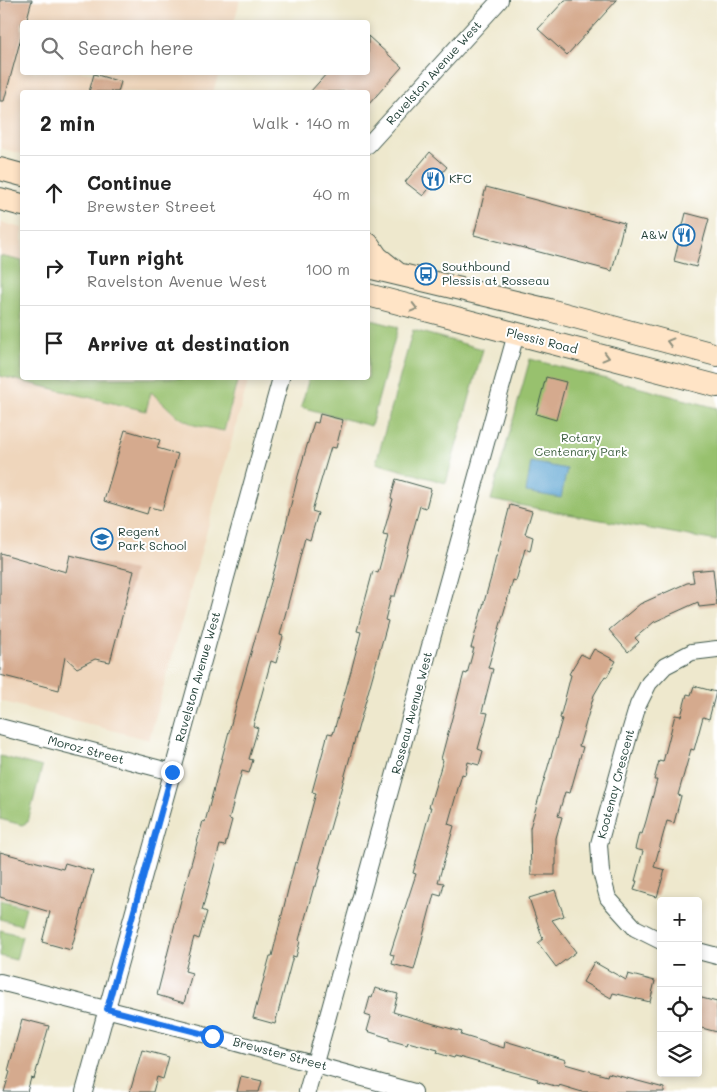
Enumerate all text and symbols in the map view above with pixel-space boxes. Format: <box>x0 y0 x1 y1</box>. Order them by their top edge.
street label: Ravelston Avenue West <box>382 17 484 128</box>
search box <box>20 20 370 75</box>
icon: search <box>38 34 66 62</box>
text: Search here <box>78 35 194 60</box>
text: 2 min <box>40 109 95 136</box>
text: Walk · 140 m <box>252 112 350 133</box>
restaurant icon: KFC <box>421 167 445 191</box>
text: Continue <box>87 170 172 195</box>
place label: KFC <box>449 170 472 186</box>
icon: ahead <box>40 179 68 207</box>
text: 40 m <box>313 183 350 204</box>
text: Brewster Street <box>87 195 216 216</box>
restaurant icon: A&W <box>672 223 696 247</box>
place label: A&W <box>640 226 668 242</box>
text: Turn right <box>87 245 184 270</box>
icon: right <box>40 254 68 282</box>
text: 100 m <box>305 258 350 279</box>
place label: Southbound Plessis at Rosseau <box>442 258 549 288</box>
bus stop icon: Southbound Plessis at Rosseau <box>414 262 438 286</box>
text: Ravelston Avenue West <box>87 270 267 291</box>
one-way arrow <box>410 302 419 313</box>
street label: Plessis Road <box>505 323 580 357</box>
icon: arrive <box>40 329 68 357</box>
text: Arrive at destination <box>87 331 290 356</box>
one-way arrow <box>666 338 674 348</box>
one-way arrow <box>601 351 610 362</box>
park label: Rotary Centenary Park <box>535 429 627 459</box>
place label: Regent Park School <box>118 523 187 553</box>
school or university icon: Regent Park School <box>90 527 114 551</box>
street label: Ravelston Avenue West <box>171 610 223 744</box>
street label: Rosseau Avenue West <box>387 650 435 776</box>
street label: Kootenay Crescent <box>593 727 637 840</box>
street label: Moroz Street <box>46 731 126 767</box>
route end <box>161 761 184 784</box>
map controls <box>657 897 702 1077</box>
button: + <box>657 897 702 942</box>
button: − <box>657 942 702 987</box>
button: locate <box>657 987 702 1032</box>
route start <box>201 1025 224 1048</box>
button: layers <box>657 1032 702 1077</box>
street label: Brewster Street <box>231 1033 329 1073</box>

